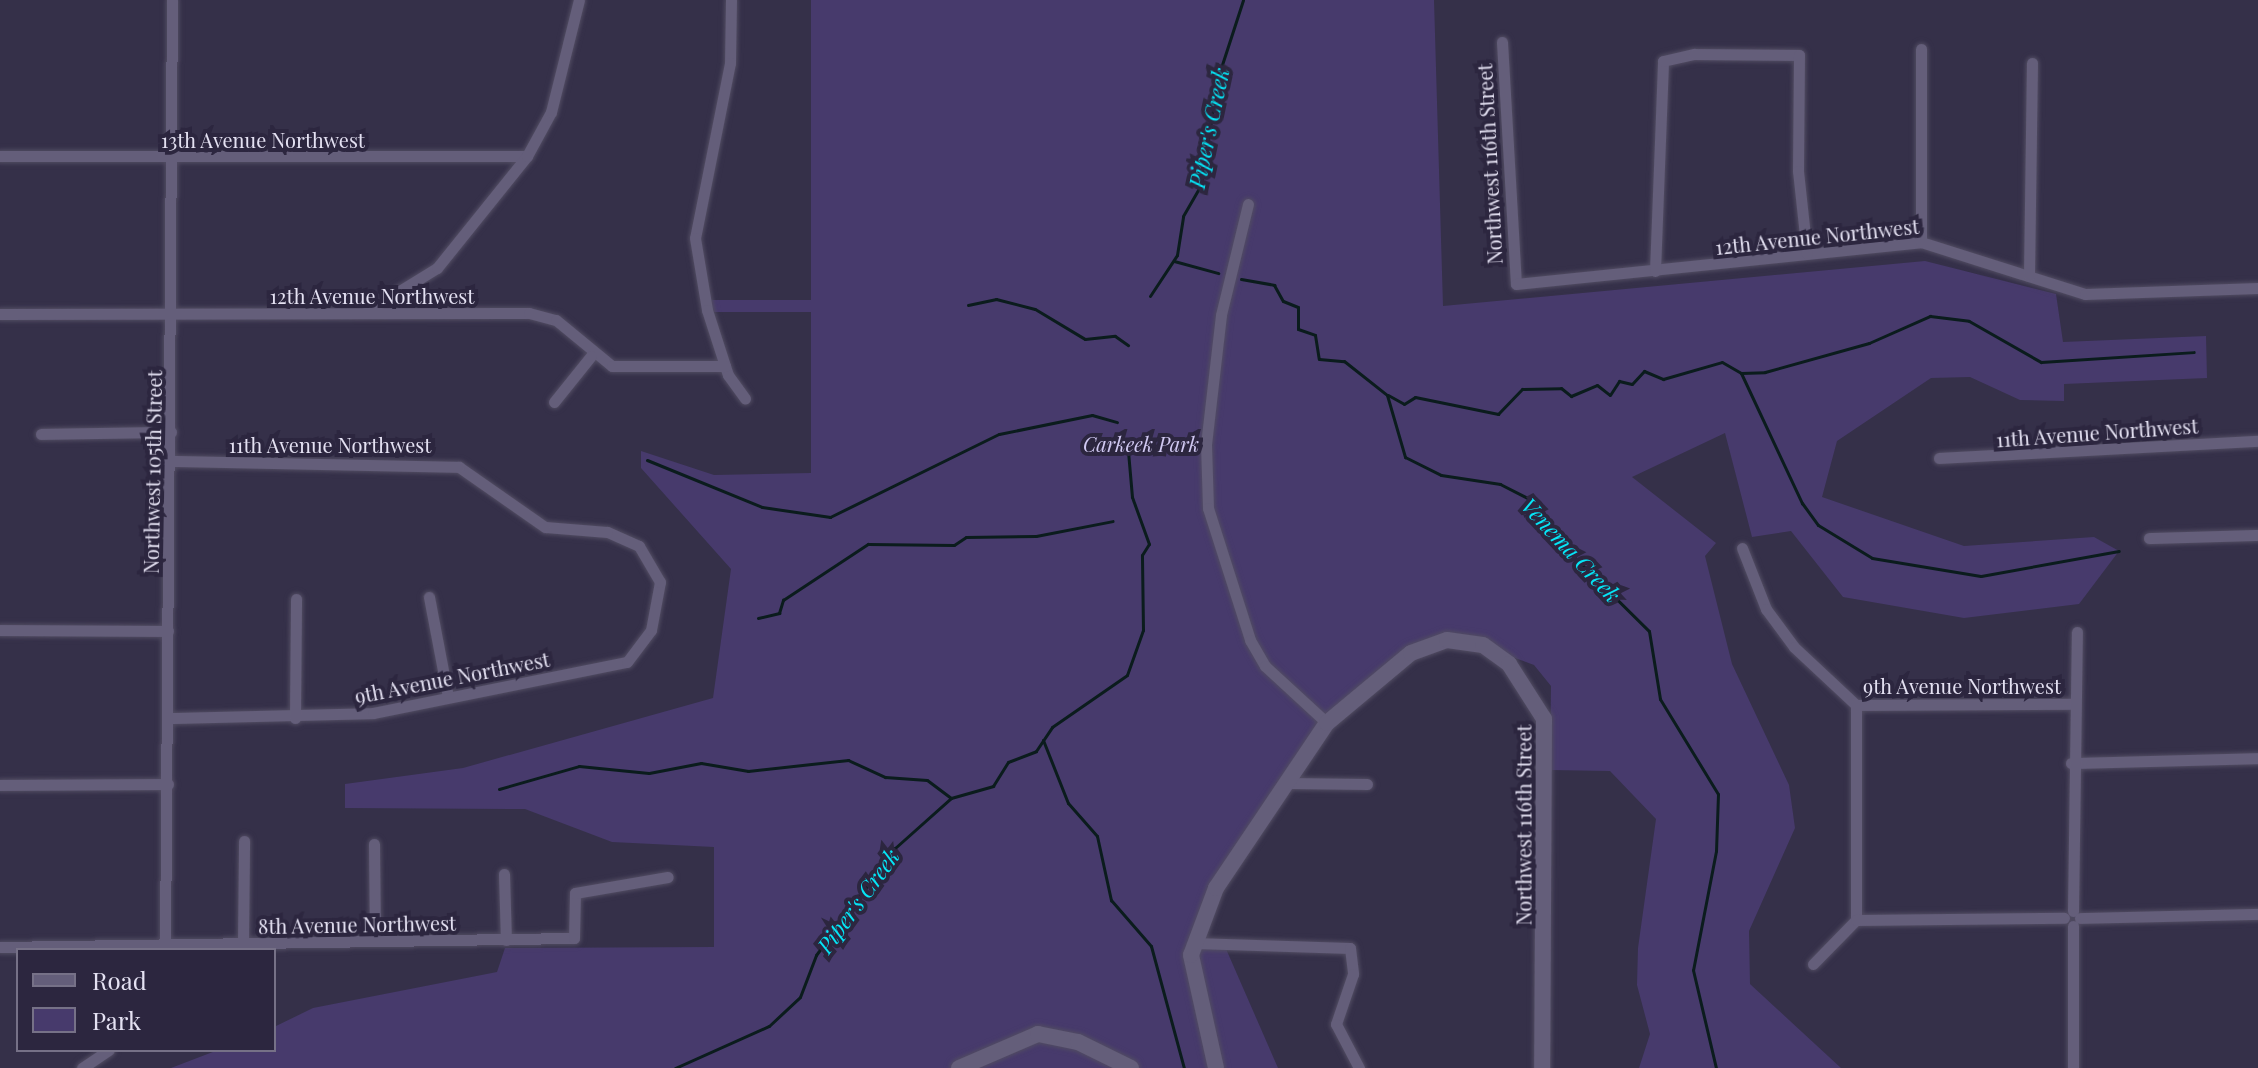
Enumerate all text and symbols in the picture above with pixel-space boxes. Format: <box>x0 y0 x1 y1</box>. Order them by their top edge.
street label: Northwest 116th Street <box>1472 63 1506 265</box>
water label: Piper's Creek <box>1183 65 1235 191</box>
street label: 13th Avenue Northwest <box>161 127 365 151</box>
street label: 12th Avenue Northwest <box>1714 213 1920 259</box>
street label: 12th Avenue Northwest <box>269 283 475 307</box>
street label: Northwest 105th Street <box>138 370 166 574</box>
street label: 11th Avenue Northwest <box>1995 413 2199 451</box>
park label: Carkeek Park <box>1083 431 1199 455</box>
street label: 11th Avenue Northwest <box>228 432 432 456</box>
water label: Venema Creek <box>1516 492 1626 608</box>
street label: 9th Avenue Northwest <box>352 646 552 708</box>
street label: 9th Avenue Northwest <box>1863 673 2061 697</box>
street label: Northwest 116th Street <box>1511 724 1535 926</box>
water label: Piper's Creek <box>811 844 905 958</box>
street label: 8th Avenue Northwest <box>257 910 457 938</box>
legend <box>16 948 276 1052</box>
text: Road <box>92 964 147 996</box>
text: Park <box>92 1004 141 1036</box>

